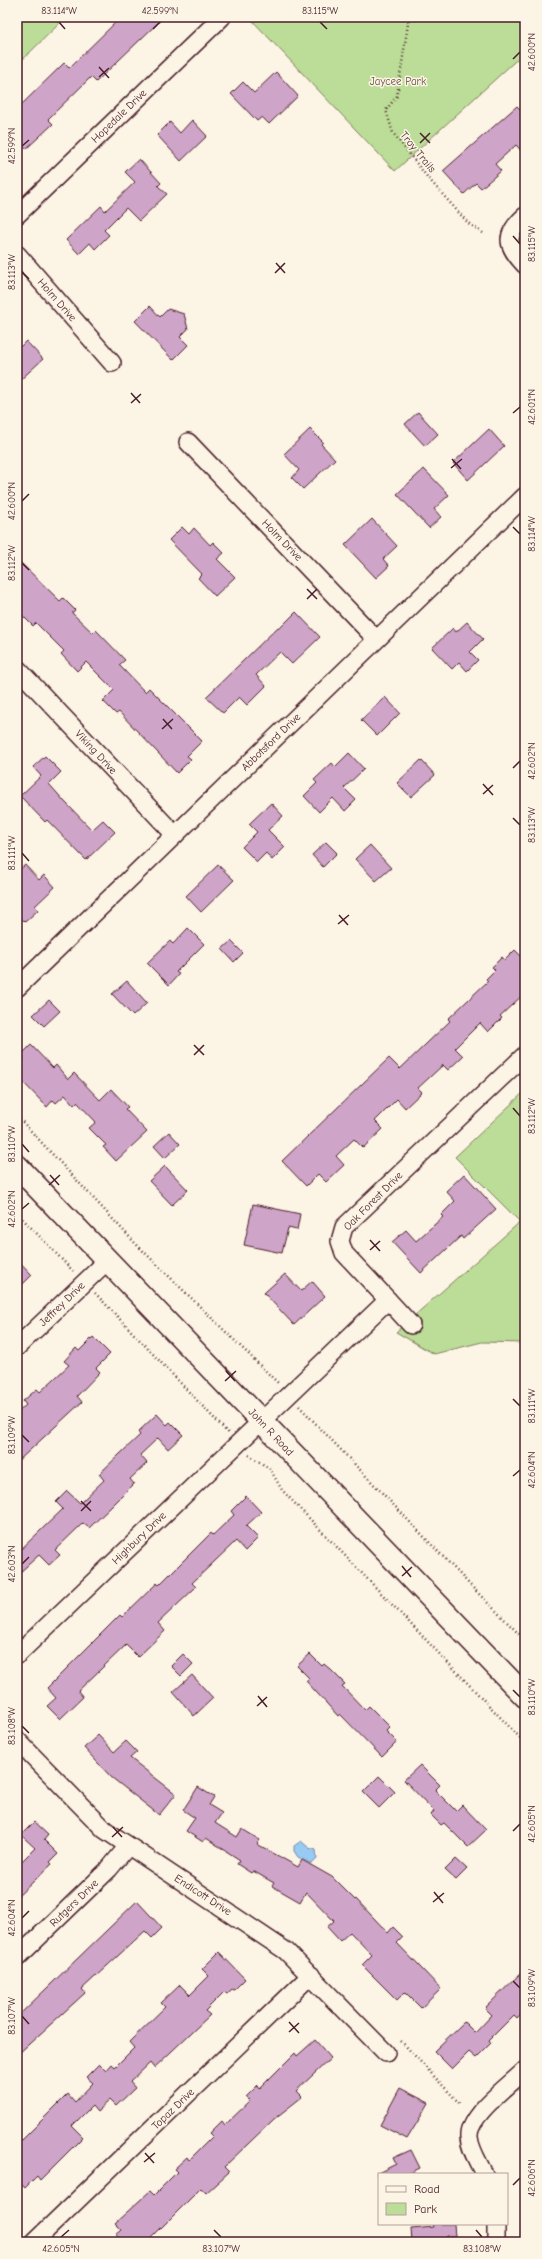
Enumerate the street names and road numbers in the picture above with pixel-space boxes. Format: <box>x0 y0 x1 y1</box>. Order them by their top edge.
street label: Hopedale Drive <box>89 86 150 146</box>
street label: Troy Trails <box>397 129 439 176</box>
street label: Holm Drive <box>35 276 79 324</box>
street label: Holm Drive <box>259 517 305 564</box>
street label: Abbotsford Drive <box>239 710 304 774</box>
street label: Viking Drive <box>72 727 120 777</box>
street label: Oak Forest Drive <box>341 1168 406 1233</box>
street label: Jeffrey Drive <box>36 1279 88 1329</box>
street label: John R Road <box>246 1405 296 1459</box>
street label: Highbury Drive <box>109 1509 169 1567</box>
street label: Endicott Drive <box>172 1872 235 1919</box>
street label: Rutgers Drive <box>47 1876 101 1929</box>
street label: Topaz Drive <box>149 2085 197 2132</box>

